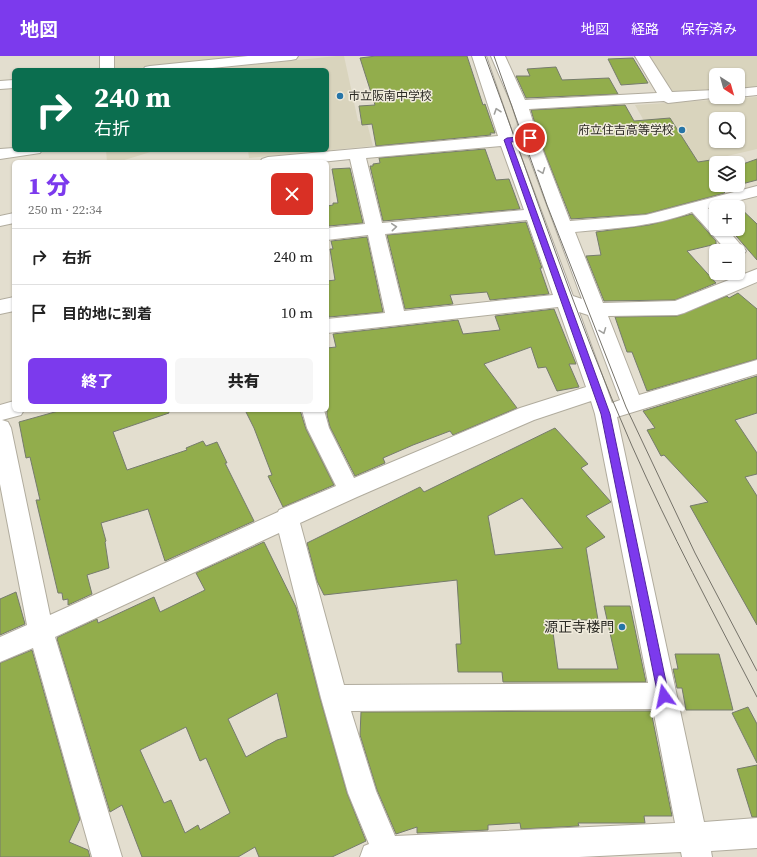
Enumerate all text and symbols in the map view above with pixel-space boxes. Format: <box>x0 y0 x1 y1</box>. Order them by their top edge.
text: 地図 <box>20 16 58 42</box>
text: 地図 <box>581 19 609 39</box>
text: 経路 <box>631 19 659 39</box>
text: 保存済み <box>681 19 737 39</box>
north arrow <box>709 68 745 104</box>
map controls <box>709 68 745 280</box>
text: 240 m <box>94 78 171 116</box>
icon: right <box>28 84 80 136</box>
place label: 市立阪南中学校 <box>348 88 432 104</box>
marker: 市立阪南中学校 <box>335 91 345 101</box>
one-way arrow <box>494 108 502 115</box>
button: search <box>709 112 745 148</box>
text: 右折 <box>94 116 130 141</box>
pin <box>513 121 547 155</box>
place label: 府立住吉高等学校 <box>578 122 674 138</box>
marker: 府立住吉高等学校 <box>677 125 687 135</box>
icon: arrive <box>519 127 541 149</box>
button: layers <box>709 156 745 192</box>
one-way arrow <box>538 167 546 174</box>
text: 1 分 <box>28 169 70 202</box>
button: close <box>271 173 313 215</box>
button: + <box>709 200 745 236</box>
text: 250 m · 22:34 <box>28 201 102 218</box>
one-way arrow <box>391 222 397 231</box>
button: − <box>709 244 745 280</box>
icon: right <box>28 246 50 268</box>
text: 240 m <box>273 246 313 267</box>
text: 右折 <box>62 247 92 268</box>
icon: arrive <box>28 302 50 324</box>
text: 10 m <box>281 302 313 323</box>
text: 目的地に到着 <box>62 303 152 324</box>
one-way arrow <box>599 328 607 335</box>
button: 終了 <box>28 358 167 404</box>
button: 共有 <box>175 358 313 404</box>
place label: 源正寺楼門 <box>544 617 614 637</box>
marker: 源正寺楼門 <box>617 622 627 632</box>
position arrow <box>643 675 685 717</box>

